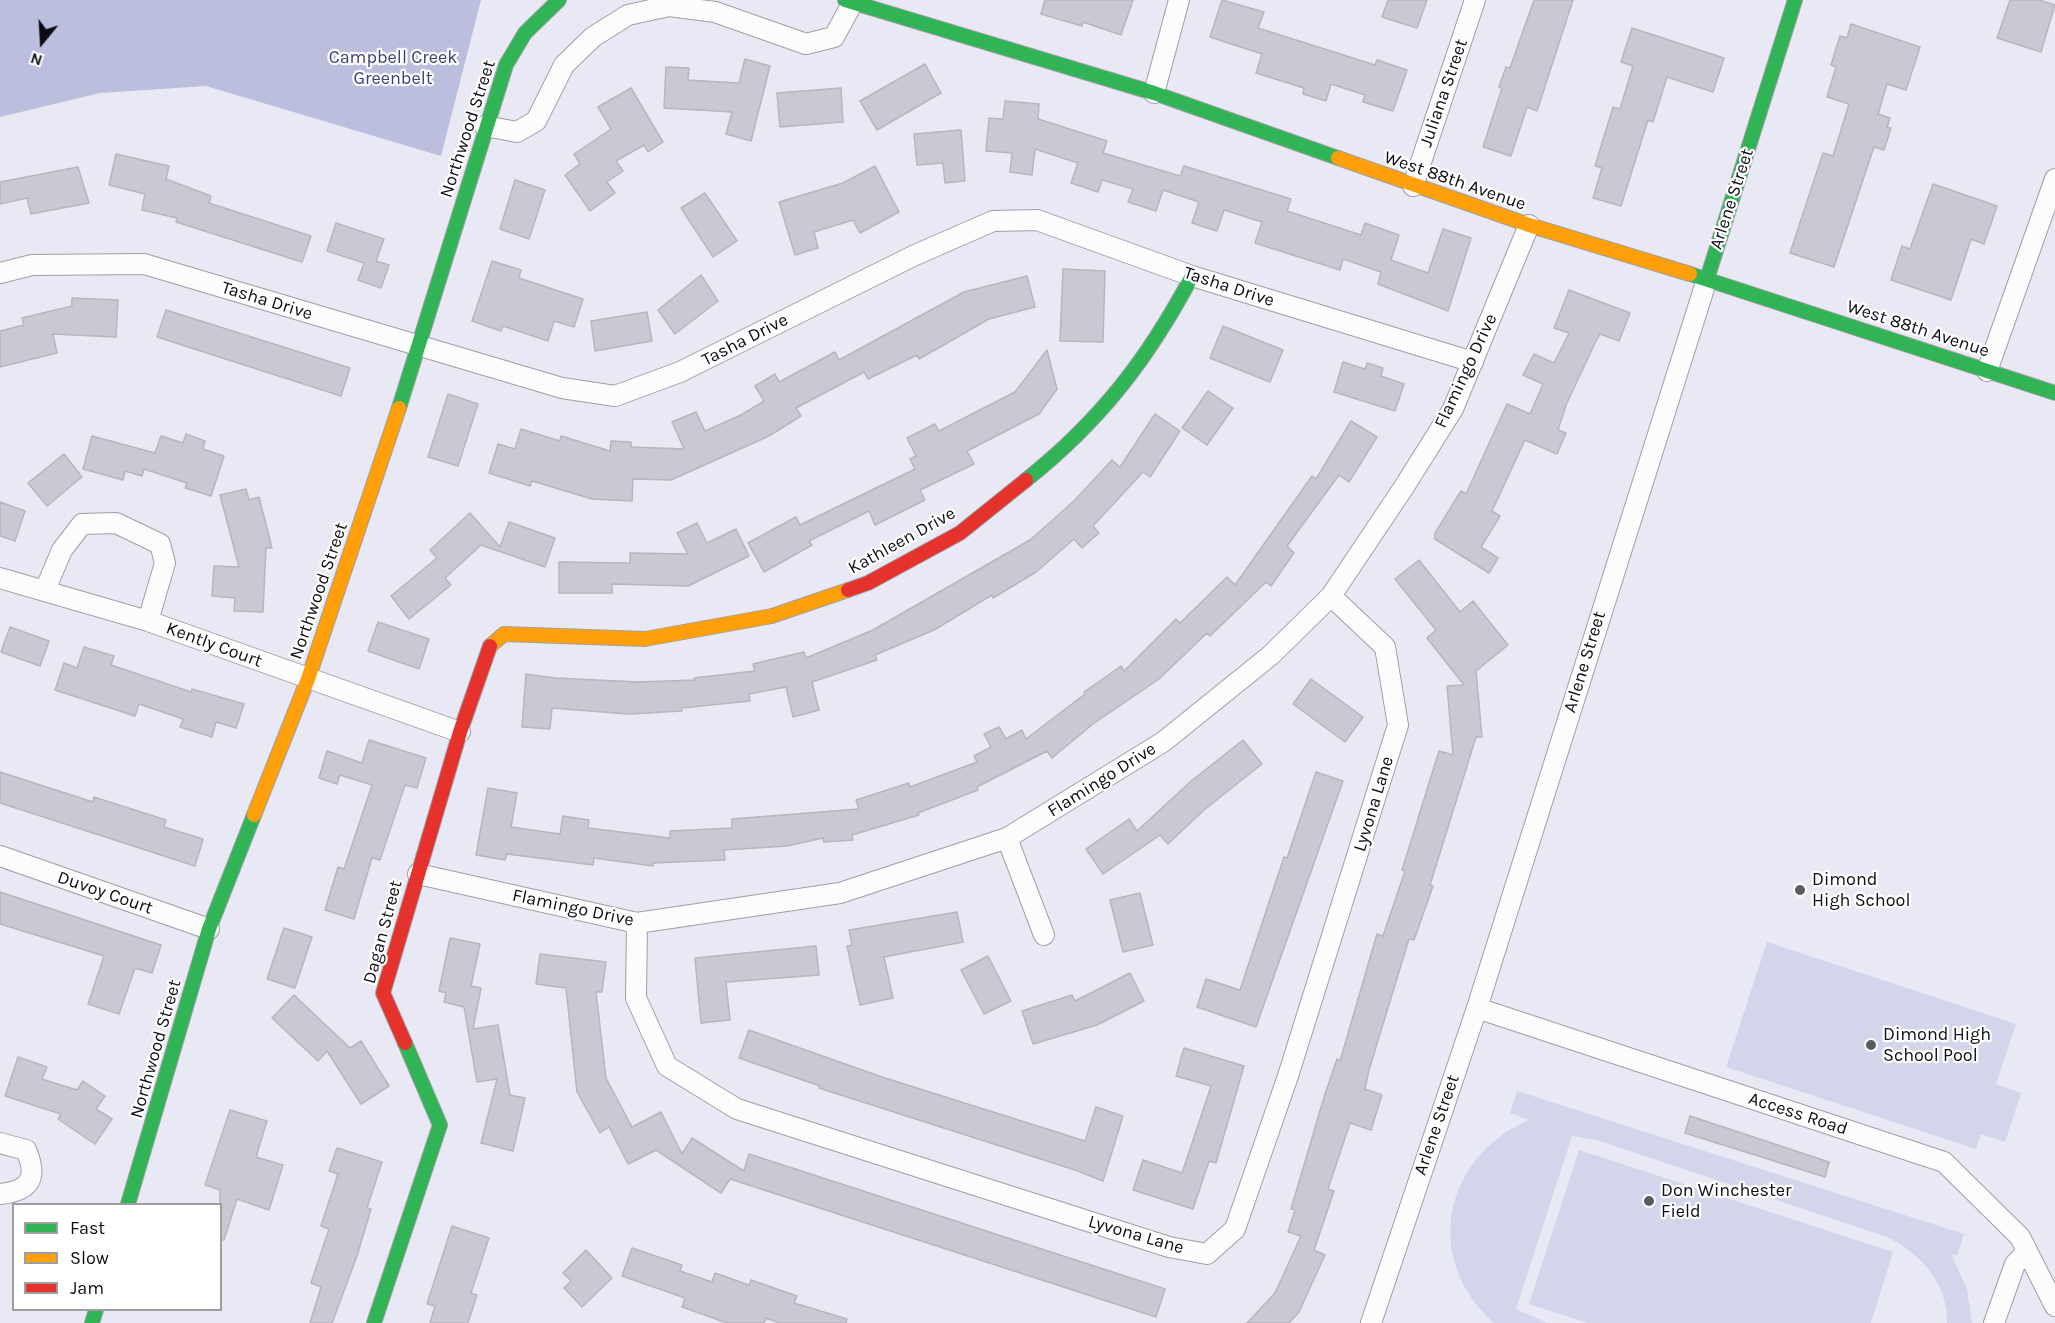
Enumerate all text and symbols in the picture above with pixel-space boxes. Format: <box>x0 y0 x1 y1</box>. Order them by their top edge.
north arrow <box>12 12 72 72</box>
street label: Juliana Street <box>1415 36 1473 150</box>
park label: Campbell Creek Greenbelt <box>329 47 457 90</box>
text: N <box>28 49 45 70</box>
street label: Northwood Street <box>436 57 500 201</box>
street label: Arlene Street <box>1706 146 1758 252</box>
street label: West 88th Avenue <box>1381 147 1529 215</box>
street label: Tasha Drive <box>1181 262 1277 312</box>
street label: Tasha Drive <box>219 277 315 325</box>
street label: West 88th Avenue <box>1844 296 1992 362</box>
street label: Tasha Drive <box>698 309 792 371</box>
street label: Flamingo Drive <box>1430 310 1502 432</box>
street label: Kathleen Drive <box>845 503 959 579</box>
street label: Northwood Street <box>285 520 353 662</box>
street label: Arlene Street <box>1559 609 1611 715</box>
street label: Kently Court <box>163 618 265 672</box>
street label: Flamingo Drive <box>1044 738 1160 822</box>
street label: Lyvona Lane <box>1349 754 1399 854</box>
street label: Duvoy Court <box>55 867 155 919</box>
place label: Dimond High School <box>1812 869 1910 912</box>
street label: Dagan Street <box>359 878 407 986</box>
marker: Dimond High School <box>1793 883 1807 897</box>
street label: Flamingo Drive <box>510 885 636 931</box>
street label: Northwood Street <box>126 977 186 1121</box>
place label: Dimond High School Pool <box>1883 1024 1991 1066</box>
marker: Dimond High School Pool <box>1864 1038 1878 1052</box>
street label: Arlene Street <box>1410 1072 1464 1178</box>
street label: Access Road <box>1746 1088 1850 1140</box>
place label: Don Winchester Field <box>1661 1180 1792 1222</box>
marker: Don Winchester Field <box>1642 1194 1656 1208</box>
legend <box>12 1203 222 1311</box>
street label: Lyvona Lane <box>1086 1211 1186 1259</box>
text: Fast <box>70 1217 105 1239</box>
text: Slow <box>70 1247 109 1269</box>
text: Jam <box>70 1277 104 1299</box>

